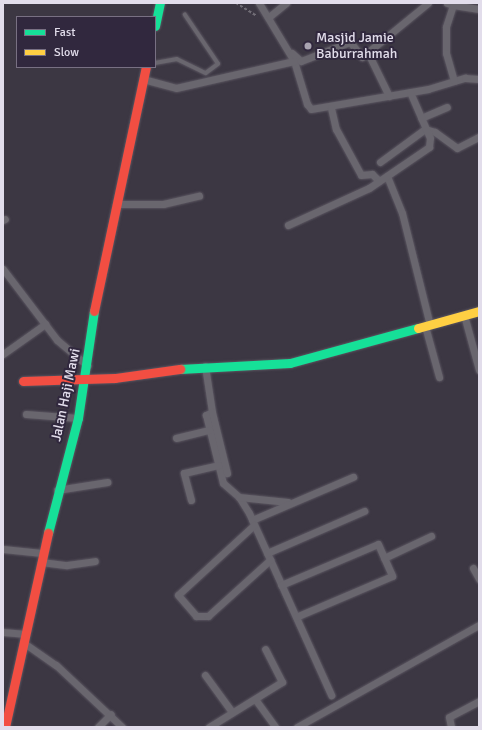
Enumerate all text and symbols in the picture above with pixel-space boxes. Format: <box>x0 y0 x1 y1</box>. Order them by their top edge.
legend <box>16 16 156 68</box>
text: Fast <box>54 25 75 40</box>
place label: Masjid Jamie Baburrahmah <box>316 30 397 62</box>
marker: Masjid Jamie Baburrahmah <box>303 41 313 51</box>
text: Slow <box>54 45 79 60</box>
street label: Jalan Haji Mawi <box>48 347 84 443</box>

